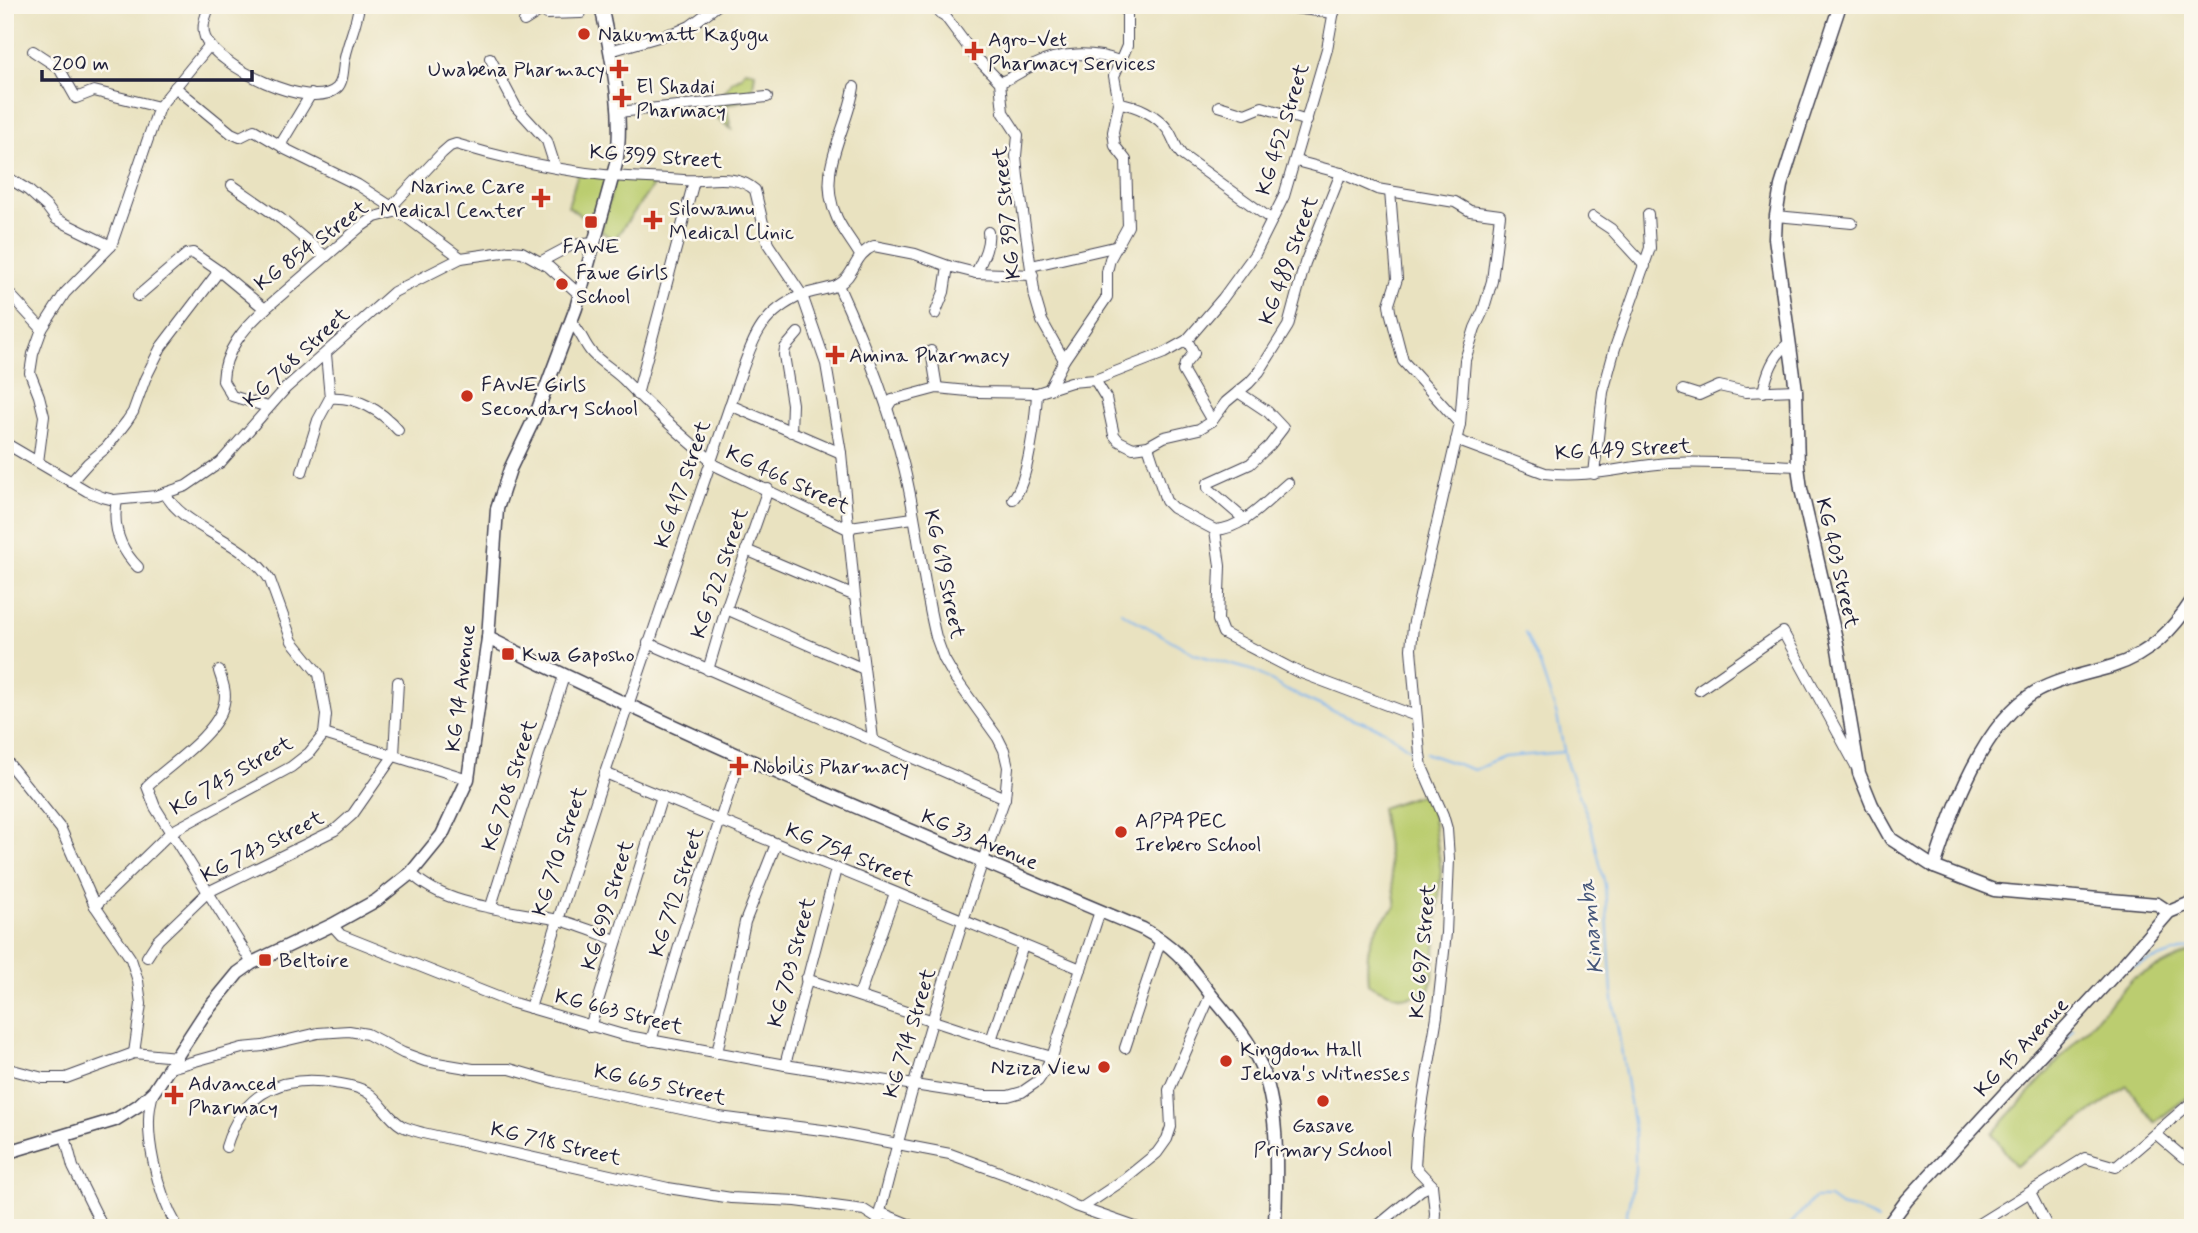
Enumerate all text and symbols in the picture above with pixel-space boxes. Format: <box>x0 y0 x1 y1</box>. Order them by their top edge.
place label: Nakumatt Kagugu <box>598 21 769 51</box>
marker: Nakumatt Kagugu <box>576 26 592 42</box>
place label: Agro-Vet Pharmacy Services <box>988 26 1156 78</box>
scale bar <box>42 38 252 82</box>
marker: Agro-Vet Pharmacy Services <box>966 43 982 59</box>
text: 200 m <box>52 50 109 78</box>
place label: Uwabena Pharmacy <box>428 56 605 84</box>
street label: KG 452 Street <box>1250 59 1316 198</box>
marker: Uwabena Pharmacy <box>611 61 627 77</box>
place label: El Shadai Pharmacy <box>636 73 726 125</box>
marker: El Shadai Pharmacy <box>614 90 630 106</box>
street label: KG 399 Street <box>588 138 724 176</box>
street label: KG 397 Street <box>986 144 1028 281</box>
place label: Narine Care Medical Center <box>380 173 525 225</box>
marker: Narine Care Medical Center <box>531 188 551 208</box>
street label: KG 489 Street <box>1253 192 1325 329</box>
street label: KG 854 Street <box>249 193 375 298</box>
place label: Silowamu Medical Clinic <box>669 195 795 247</box>
marker: Silowamu Medical Clinic <box>643 210 663 230</box>
marker: FAWE <box>583 214 599 230</box>
place label: FAWE <box>562 233 620 261</box>
place label: Fawe Girls School <box>576 259 668 311</box>
marker: Fawe Girls School <box>554 276 570 292</box>
street label: KG 768 Street <box>237 301 356 414</box>
place label: Amina Pharmacy <box>849 342 1010 370</box>
marker: Amina Pharmacy <box>827 347 843 363</box>
place label: FAWE Girls Secondary School <box>481 371 638 423</box>
marker: FAWE Girls Secondary School <box>459 388 475 404</box>
street label: KG 417 Street <box>648 416 718 552</box>
street label: KG 449 Street <box>1554 432 1692 468</box>
street label: KG 466 Street <box>721 439 855 521</box>
street label: KG 403 Street <box>1808 495 1866 632</box>
street label: KG 522 Street <box>685 504 756 642</box>
street label: KG 619 Street <box>917 507 971 642</box>
street label: KG 14 Avenue <box>439 623 483 753</box>
place label: Kwa Gaposho <box>522 641 635 669</box>
marker: Kwa Gaposho <box>500 646 516 662</box>
street label: KG 708 Street <box>476 716 545 854</box>
street label: KG 745 Street <box>165 729 299 822</box>
place label: Nobilis Pharmacy <box>753 753 909 781</box>
marker: Nobilis Pharmacy <box>731 758 747 774</box>
street label: KG 710 Street <box>526 782 594 920</box>
street label: KG 33 Avenue <box>917 803 1042 877</box>
street label: KG 743 Street <box>196 804 329 890</box>
place label: APPAPEC Irebero School <box>1135 807 1262 859</box>
street label: KG 754 Street <box>781 816 919 894</box>
street label: KG 712 Street <box>643 823 711 961</box>
marker: APPAPEC Irebero School <box>1113 824 1129 840</box>
street label: KG 699 Street <box>575 836 641 974</box>
water label: Kinamba <box>1572 877 1612 976</box>
street label: KG 697 Street <box>1403 882 1443 1020</box>
street label: KG 703 Street <box>761 894 823 1030</box>
place label: Beltoire <box>279 947 349 975</box>
marker: Beltoire <box>257 952 273 968</box>
street label: KG 714 Street <box>877 964 943 1102</box>
street label: KG 663 Street <box>552 983 686 1042</box>
street label: KG 15 Avenue <box>1968 992 2075 1103</box>
place label: Kingdom Hall Jehova's Witnesses <box>1240 1036 1410 1088</box>
marker: Kingdom Hall Jehova's Witnesses <box>1218 1053 1234 1069</box>
place label: Nziza View <box>991 1054 1090 1082</box>
street label: KG 665 Street <box>591 1057 729 1113</box>
marker: Nziza View <box>1096 1059 1112 1075</box>
place label: Advanced Pharmacy <box>188 1070 278 1122</box>
marker: Advanced Pharmacy <box>166 1087 182 1103</box>
marker: Gasave Primary School <box>1315 1093 1331 1109</box>
place label: Gasave Primary School <box>1254 1112 1392 1164</box>
street label: KG 718 Street <box>488 1115 625 1173</box>

